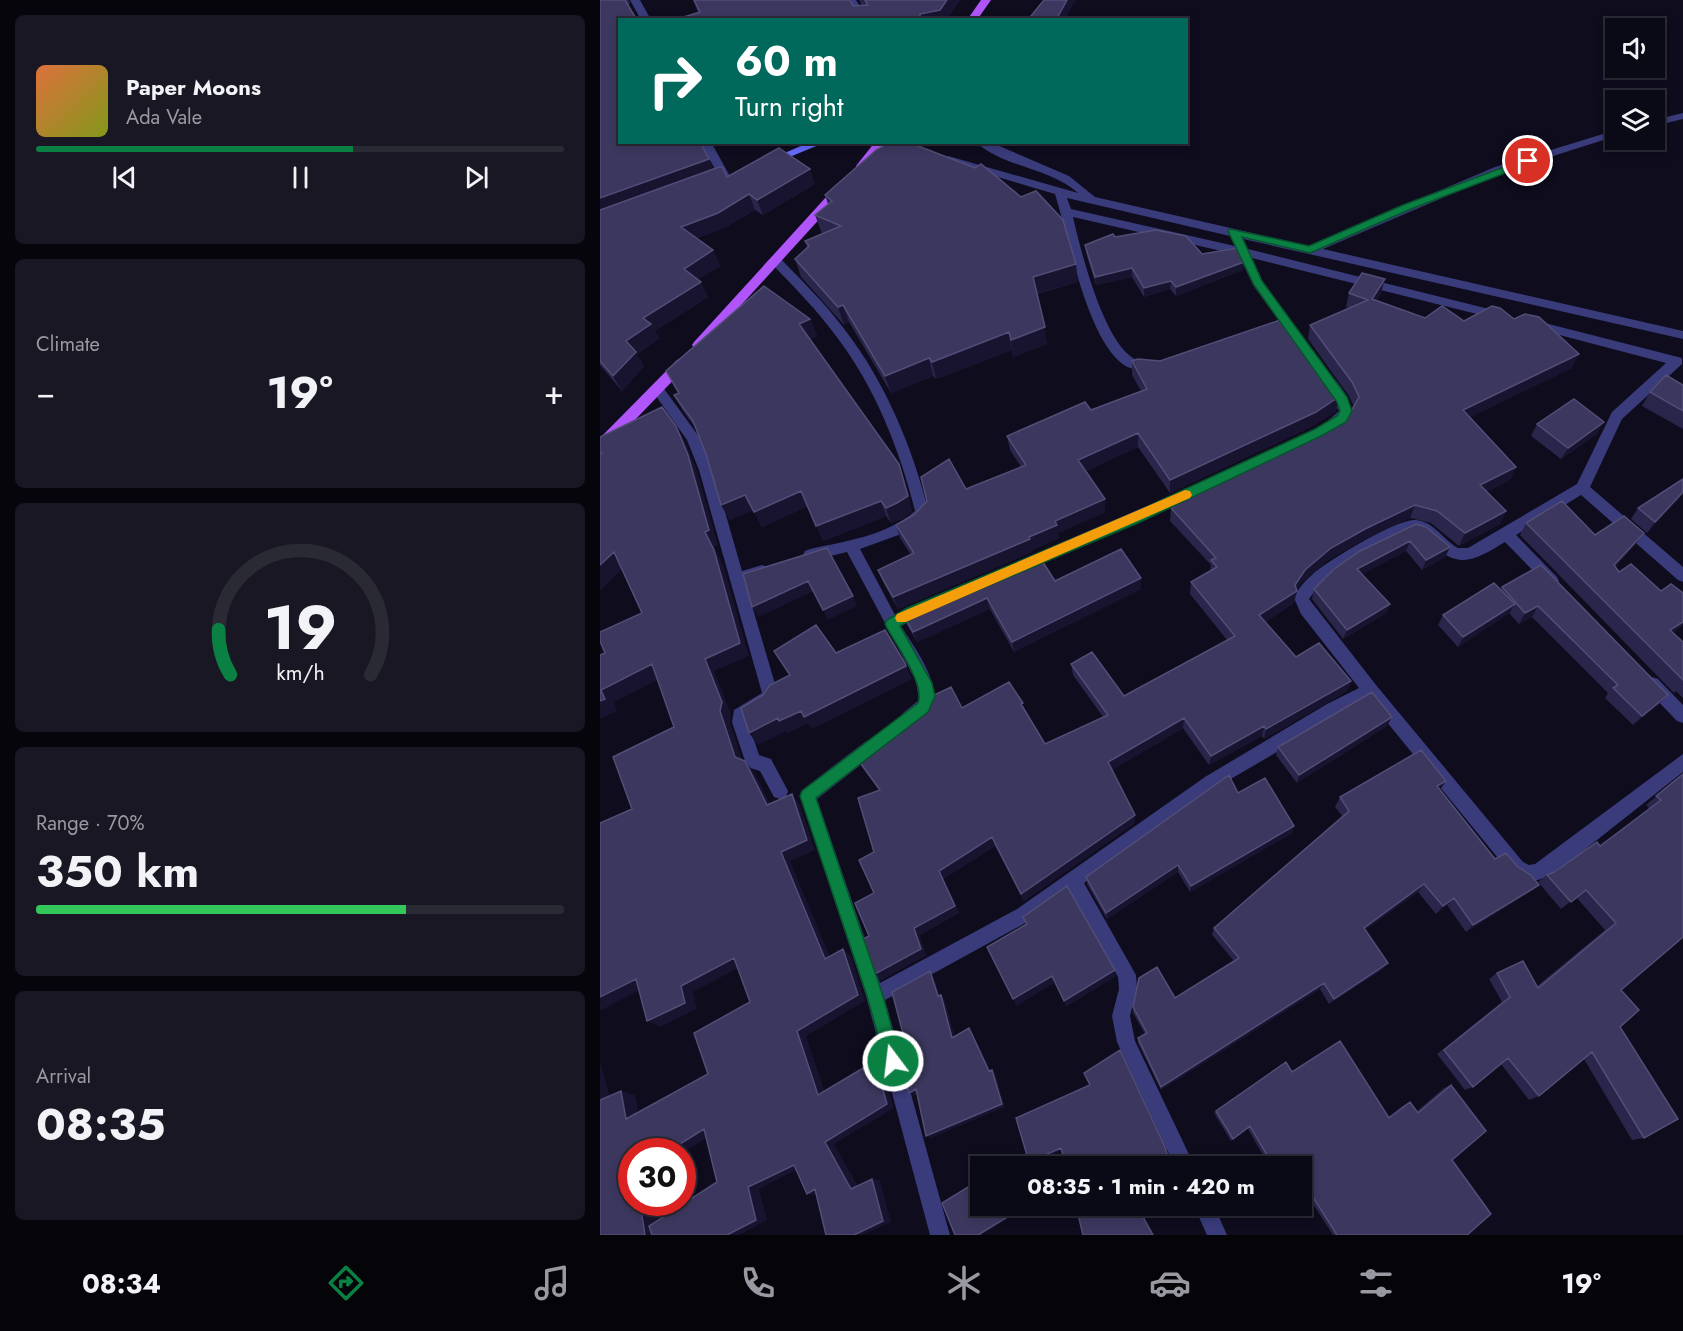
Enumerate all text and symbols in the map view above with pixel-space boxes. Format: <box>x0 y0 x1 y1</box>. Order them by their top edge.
map controls <box>1605 18 1665 150</box>
button: sound <box>1605 18 1665 78</box>
text: 60 m <box>735 31 838 92</box>
icon: right <box>636 42 714 120</box>
text: Paper Moons <box>126 71 261 103</box>
text: Turn right <box>735 87 843 126</box>
button: layers <box>1605 90 1665 150</box>
text: Ada Vale <box>126 103 202 132</box>
pin <box>1502 135 1553 186</box>
icon: arrive <box>1511 144 1544 177</box>
icon: previous <box>108 161 141 194</box>
icon: pause <box>284 161 317 194</box>
icon: next <box>460 161 493 194</box>
text: Climate <box>36 330 100 359</box>
text: 19° <box>266 360 333 425</box>
text: − <box>36 369 55 416</box>
text: + <box>544 369 564 416</box>
text: 19 <box>263 582 337 672</box>
text: km/h <box>276 657 324 688</box>
text: Range · 70% <box>36 809 145 838</box>
text: 350 km <box>36 839 199 904</box>
position arrow <box>861 1029 925 1093</box>
text: Arrival <box>36 1062 91 1091</box>
text: 08:35 <box>36 1092 165 1157</box>
speed limit sign: 30 <box>618 1138 696 1216</box>
text: 08:35 · 1 min · 420 m <box>1027 1170 1255 1202</box>
icon: directions <box>325 1262 367 1304</box>
icon: music <box>531 1262 573 1304</box>
icon: phone <box>737 1262 779 1304</box>
icon: climate <box>943 1262 985 1304</box>
icon: car <box>1149 1262 1191 1304</box>
icon: filters <box>1355 1262 1397 1304</box>
text: 08:34 <box>82 1264 161 1303</box>
text: 19° <box>1561 1264 1601 1303</box>

